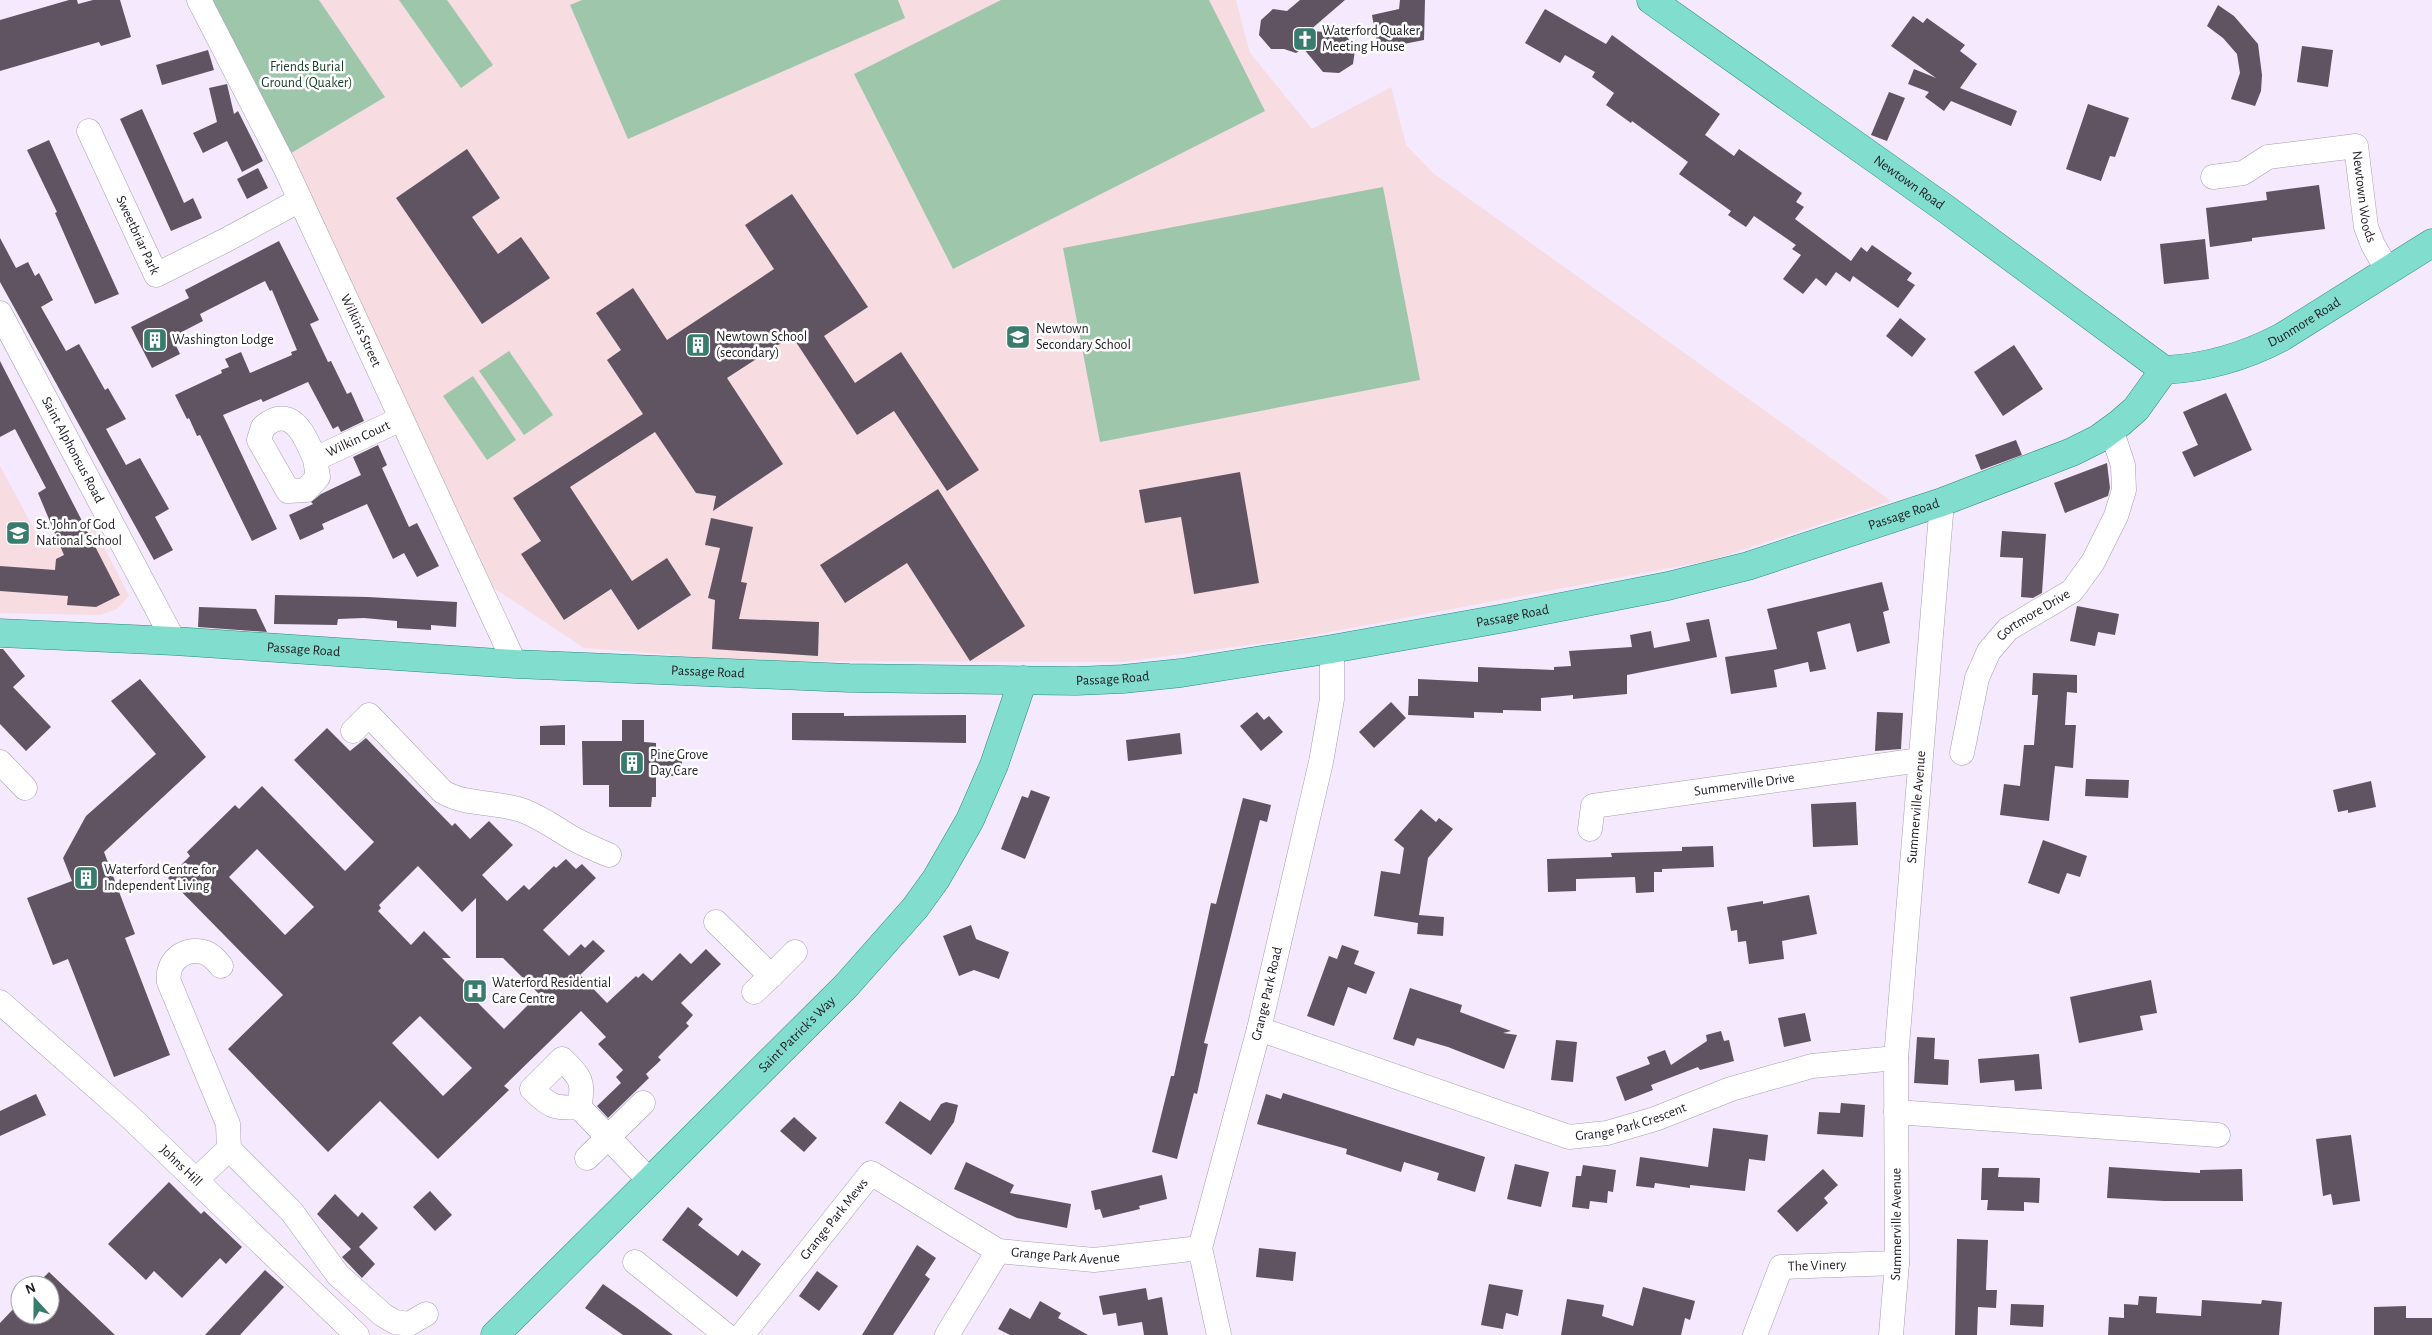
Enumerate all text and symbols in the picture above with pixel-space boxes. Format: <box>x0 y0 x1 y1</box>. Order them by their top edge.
place label: Waterford Quaker Meeting House <box>1322 24 1420 54</box>
church icon: Waterford Quaker Meeting House <box>1292 26 1318 52</box>
park label: Friends Burial Ground (Quaker) <box>261 60 353 90</box>
street label: Newtown Woods <box>2350 150 2378 245</box>
street label: Newtown Road <box>1871 153 1947 212</box>
street label: Sweetbriar Park <box>113 194 162 277</box>
street label: Wilkin's Street <box>338 292 384 369</box>
street label: Dunmore Road <box>2266 295 2343 350</box>
place label: Newtown Secondary School <box>1036 322 1131 352</box>
school or university icon: Newtown Secondary School <box>1005 324 1031 350</box>
building icon: Washington Lodge <box>142 327 168 353</box>
place label: Newtown School (secondary) <box>716 330 807 360</box>
building icon: Newtown School (secondary) <box>685 332 711 358</box>
place label: Washington Lodge <box>172 333 274 347</box>
street label: Saint Alphonsus Road <box>39 395 106 505</box>
street label: Wilkin Court <box>324 418 393 460</box>
street label: Passage Road <box>1867 496 1941 533</box>
place label: St. John of God National School <box>36 518 122 548</box>
school or university icon: St. John of God National School <box>5 520 31 546</box>
street label: Gortmore Drive <box>1994 587 2073 644</box>
street label: Passage Road <box>1475 603 1550 630</box>
street label: Passage Road <box>266 640 341 659</box>
street label: Passage Road <box>671 664 745 681</box>
street label: Passage Road <box>1076 669 1150 688</box>
place label: Pine Grove Day Care <box>650 748 708 778</box>
building icon: Pine Grove Day Care <box>619 750 645 776</box>
street label: Summerville Avenue <box>1905 750 1928 864</box>
street label: Summerville Drive <box>1693 771 1795 799</box>
place label: Waterford Centre for Independent Living <box>104 863 216 893</box>
building icon: Waterford Centre for Independent Living <box>73 865 99 891</box>
street label: Grange Park Road <box>1249 945 1285 1042</box>
place label: Waterford Residential Care Centre <box>492 976 611 1006</box>
hospital icon: Waterford Residential Care Centre <box>462 978 488 1004</box>
street label: Saint Patrick's Way <box>756 994 838 1075</box>
street label: Grange Park Crescent <box>1574 1100 1689 1143</box>
street label: Johns Hill <box>157 1142 205 1189</box>
street label: Summerville Avenue <box>1889 1168 1904 1281</box>
street label: Grange Park Mews <box>798 1176 871 1263</box>
street label: Grange Park Avenue <box>1010 1245 1120 1267</box>
street label: The Vinery <box>1788 1258 1847 1274</box>
north arrow <box>10 1275 60 1325</box>
text: N <box>24 1281 38 1297</box>

